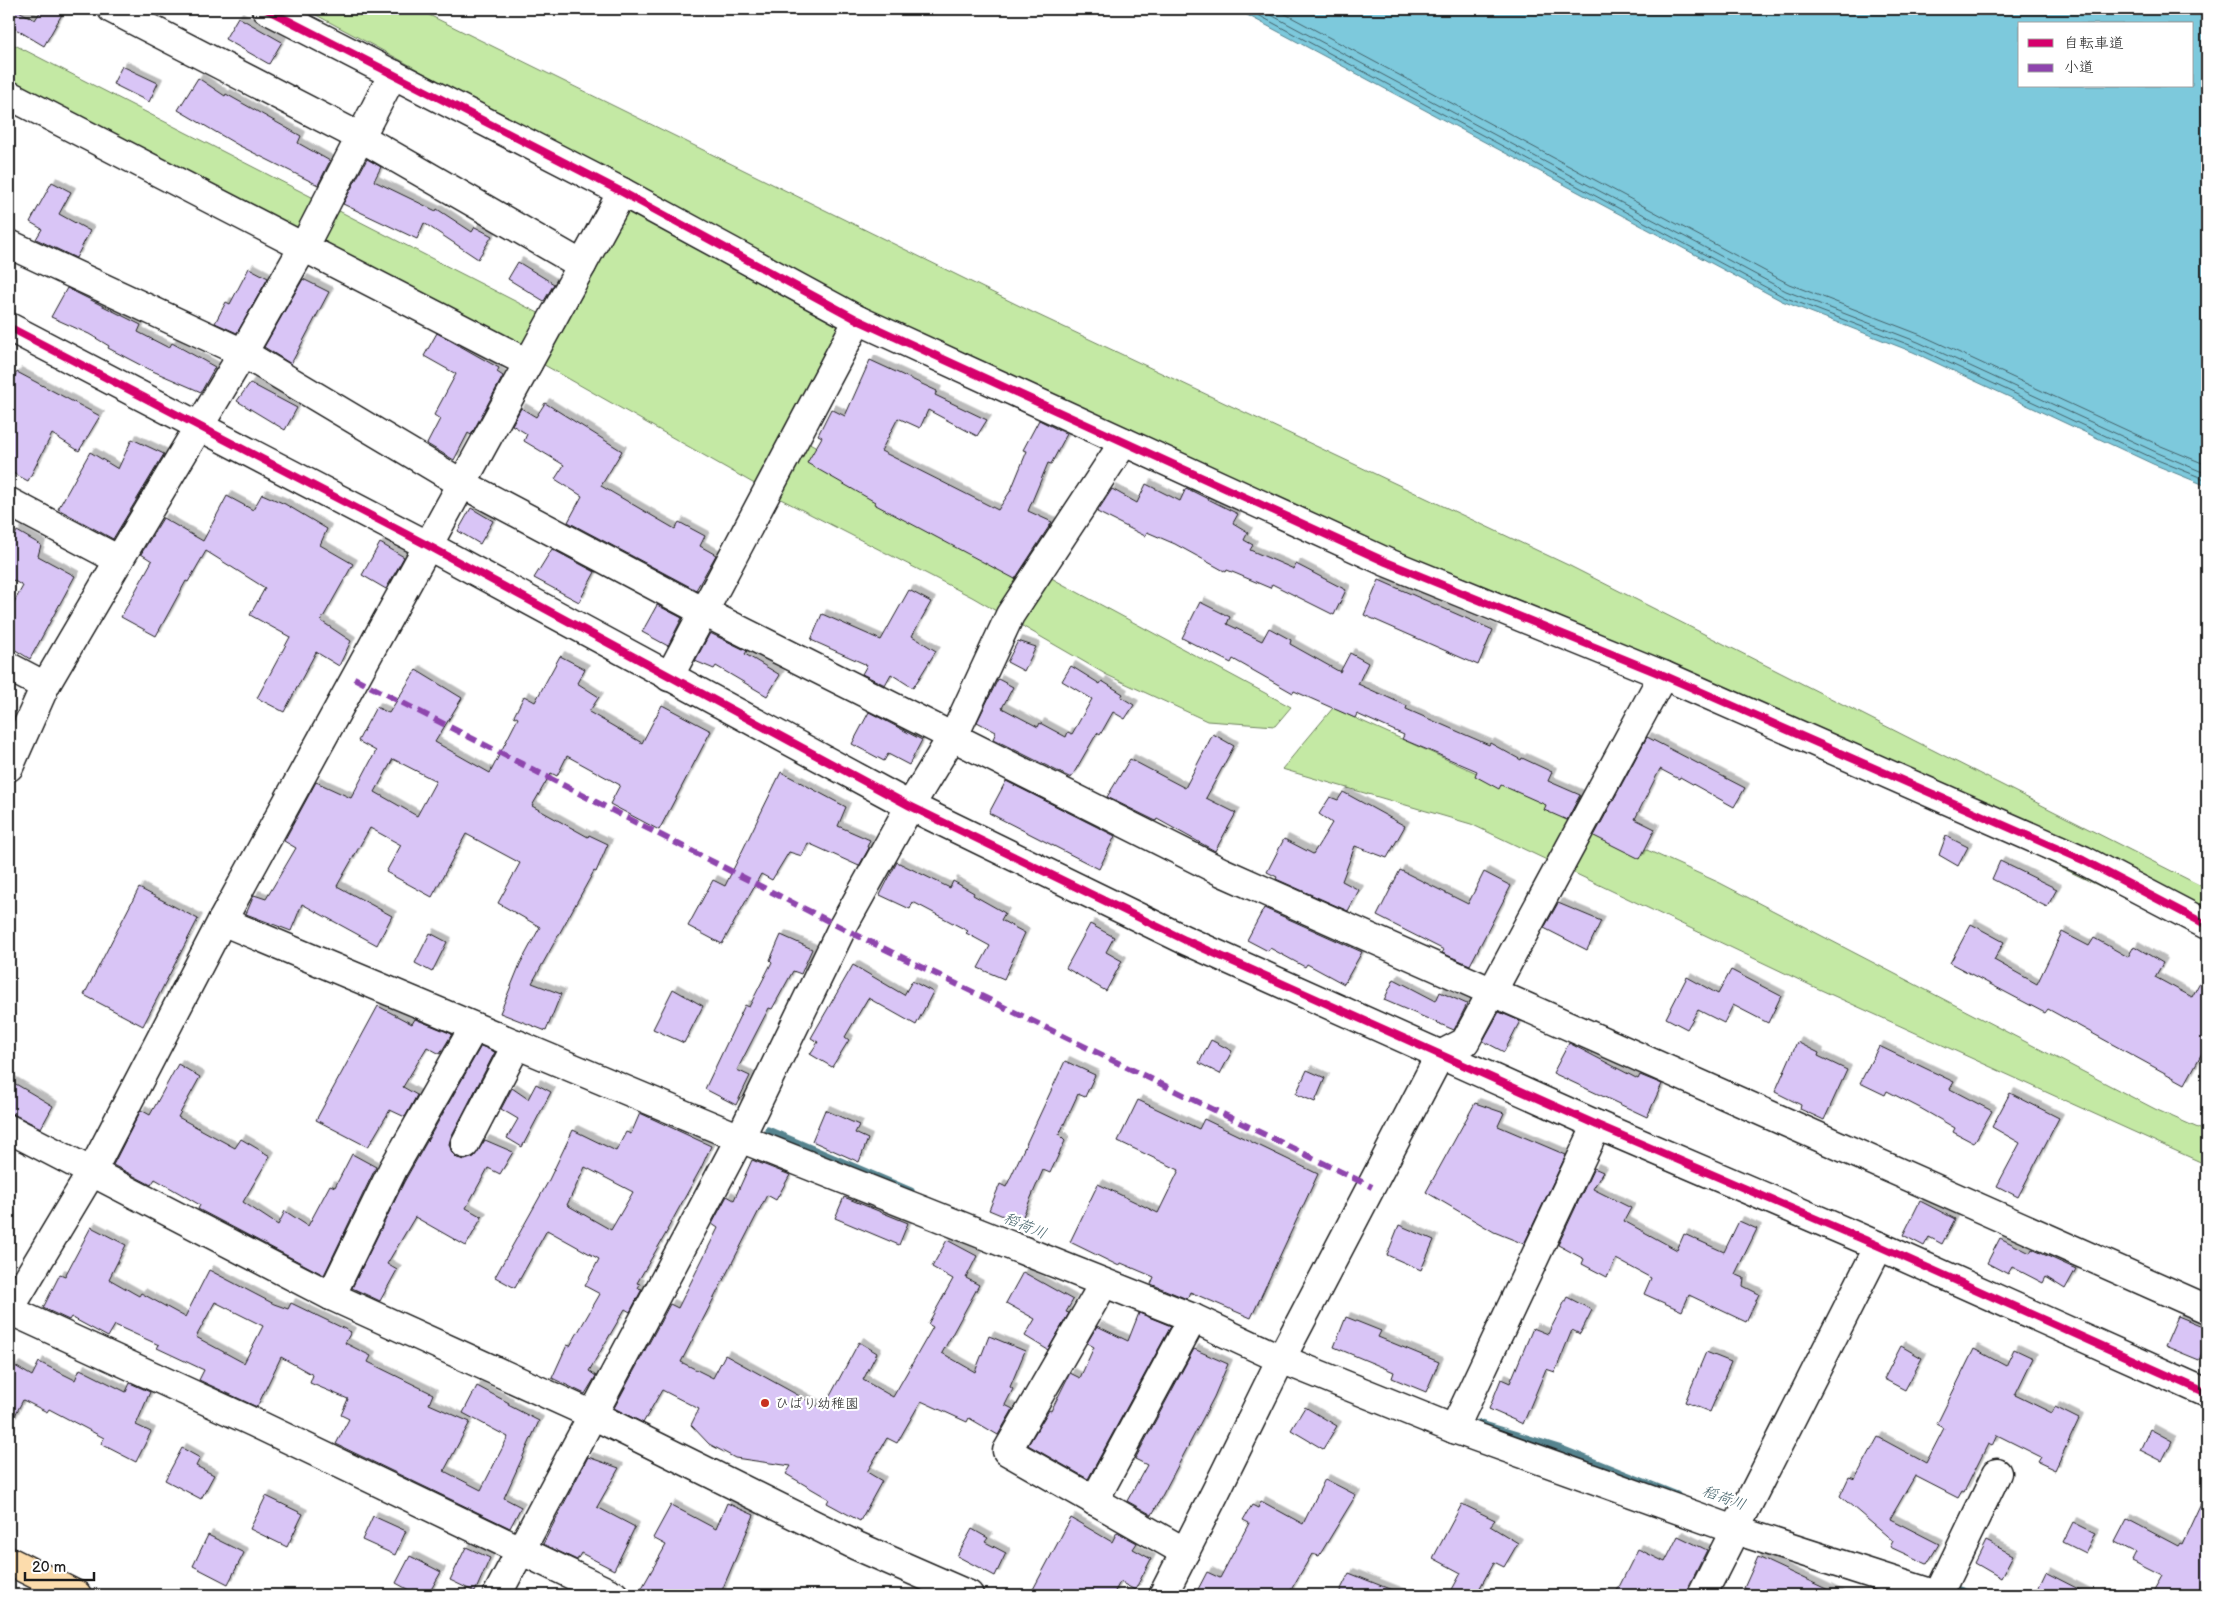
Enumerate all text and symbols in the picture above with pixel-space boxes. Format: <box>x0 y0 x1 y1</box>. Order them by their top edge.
legend <box>2018 22 2194 88</box>
text: 自転車道 <box>2064 34 2124 53</box>
text: 小道 <box>2064 58 2094 77</box>
water label: 稻荷川 <box>1001 1208 1049 1244</box>
place label: ひばり幼稚園 <box>775 1395 859 1412</box>
marker: ひばり幼稚園 <box>759 1397 771 1409</box>
water label: 稻荷川 <box>1700 1481 1748 1515</box>
scale bar <box>25 1549 94 1581</box>
text: 20 m <box>32 1558 66 1577</box>

